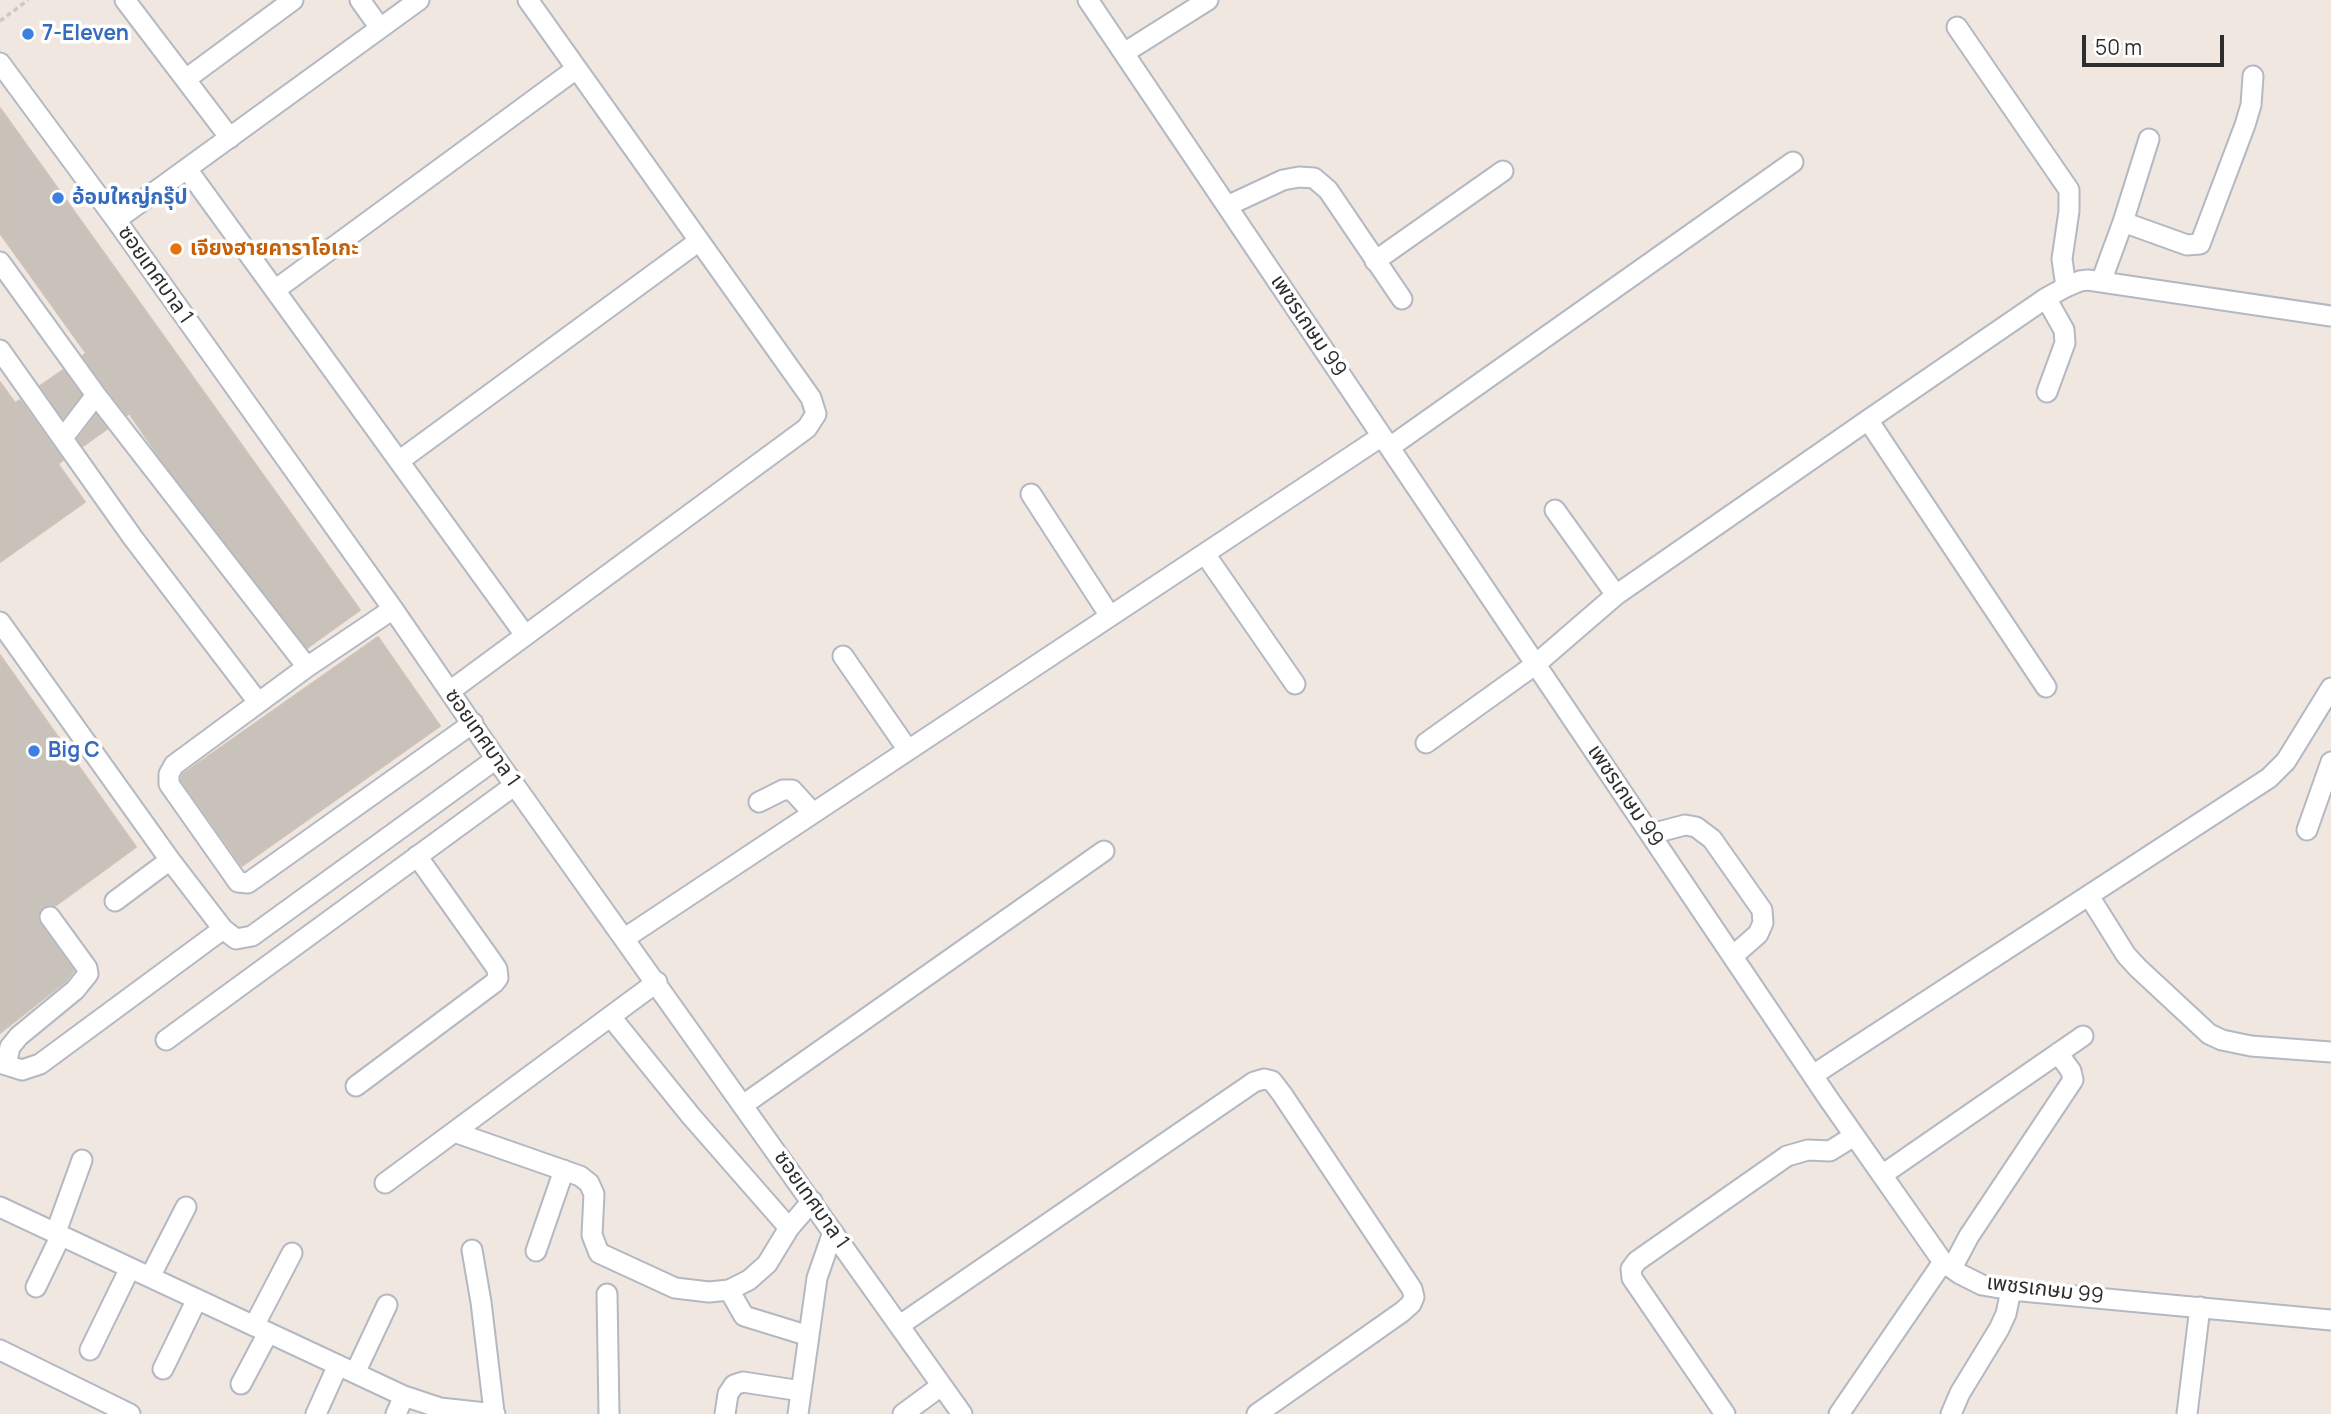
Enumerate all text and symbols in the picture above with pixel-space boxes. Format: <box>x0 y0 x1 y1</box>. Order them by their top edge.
place label: 7-Eleven <box>42 21 129 47</box>
scale bar <box>2086 21 2228 65</box>
marker: 7-Eleven <box>20 26 36 42</box>
text: 50 m <box>2095 33 2142 61</box>
place label: อ้อมใหญ่กรุ๊ป <box>72 185 188 211</box>
marker: อ้อมใหญ่กรุ๊ป <box>50 190 66 206</box>
street label: ซอยเทศบาล 1 <box>112 221 198 329</box>
place label: เจียงฮายคาราโอเกะ <box>190 236 359 262</box>
marker: เจียงฮายคาราโอเกะ <box>168 241 184 257</box>
street label: เพชรเกษม 99 <box>1265 270 1351 382</box>
street label: ซอยเทศบาล 1 <box>439 684 525 792</box>
place label: Big C <box>48 738 100 764</box>
street label: เพชรเกษม 99 <box>1582 740 1668 852</box>
marker: Big C <box>26 743 42 759</box>
street label: ซอยเทศบาล 1 <box>768 1146 854 1254</box>
street label: เพชรเกษม 99 <box>1985 1270 2105 1310</box>

